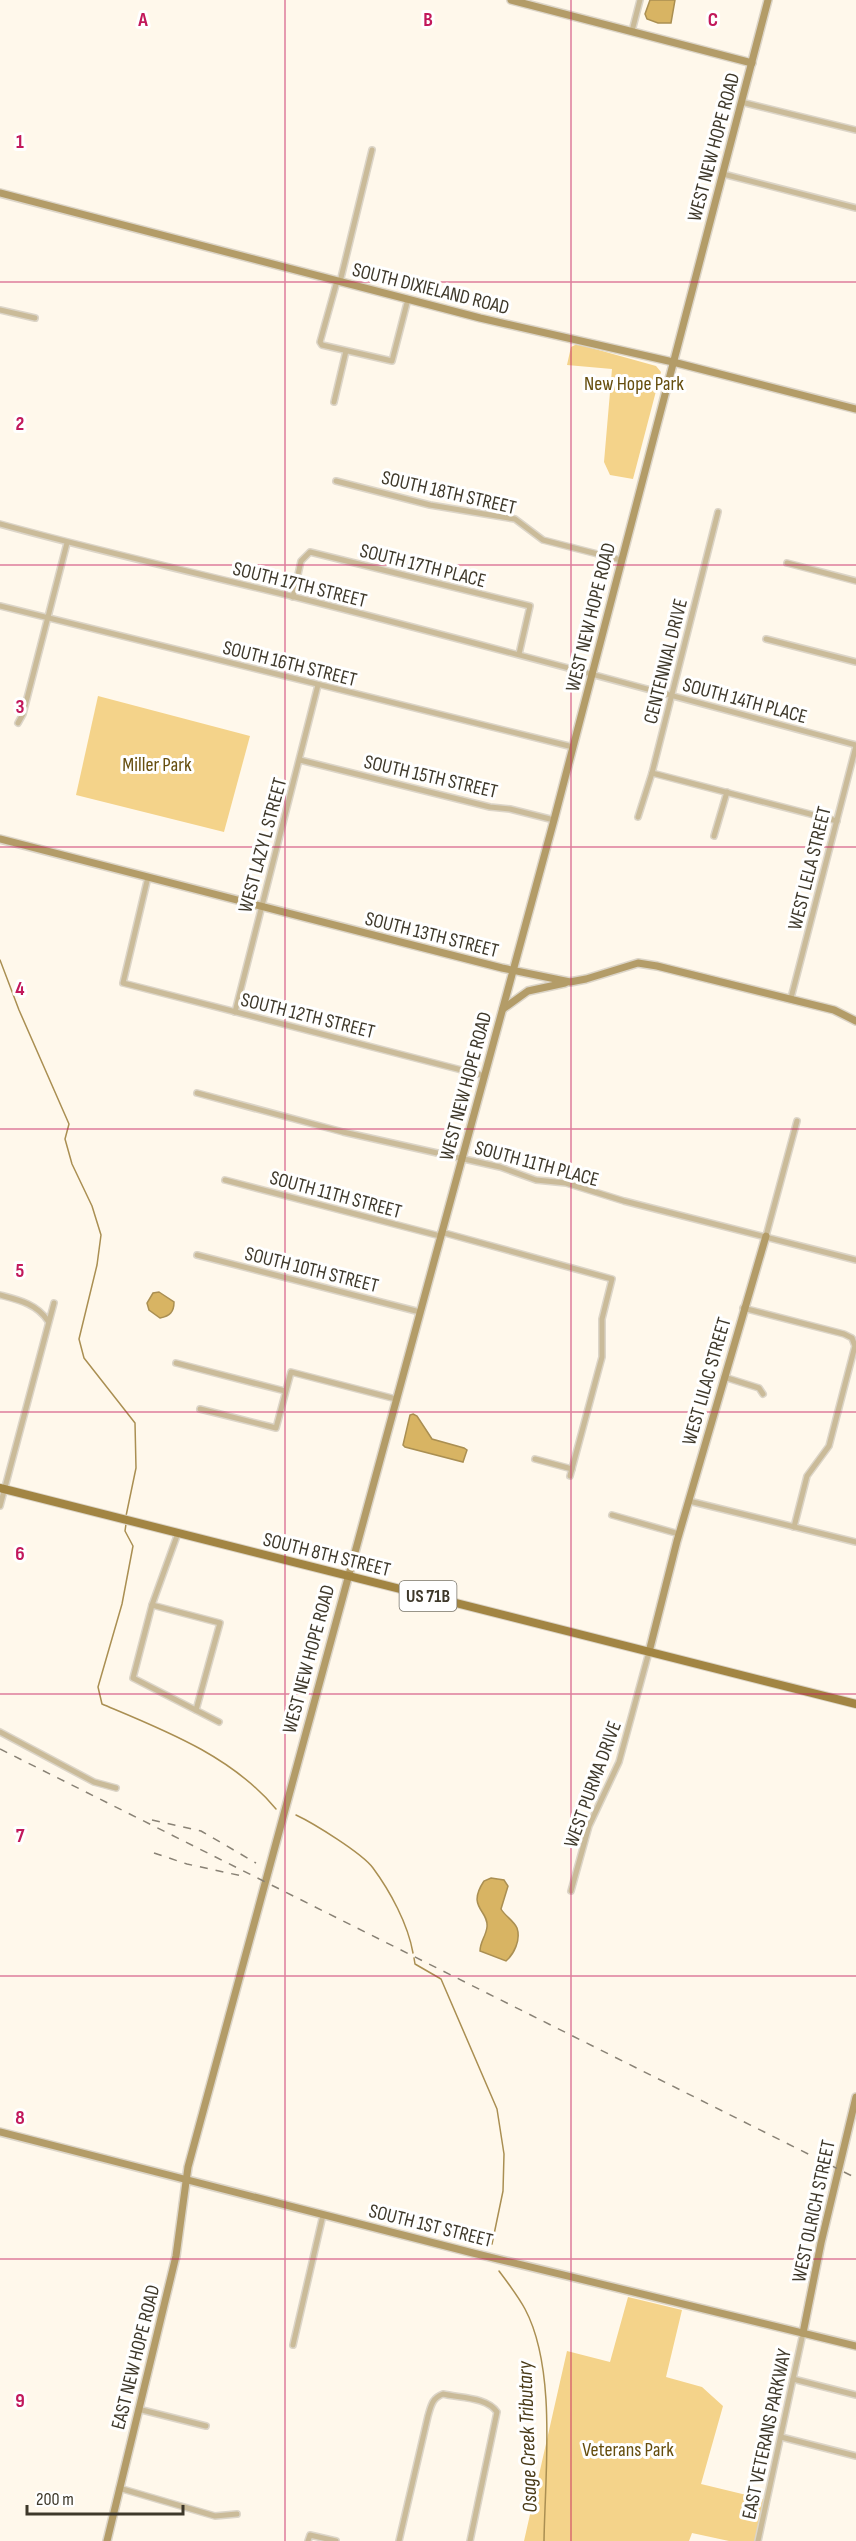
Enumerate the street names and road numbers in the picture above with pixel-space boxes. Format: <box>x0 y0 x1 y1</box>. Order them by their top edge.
street label: WEST NEW HOPE ROAD <box>683 70 745 224</box>
street label: SOUTH DIXIELAND ROAD <box>350 258 512 320</box>
street label: SOUTH 18TH STREET <box>379 466 518 520</box>
street label: SOUTH 17TH PLACE <box>357 539 488 593</box>
street label: WEST NEW HOPE ROAD <box>561 540 621 694</box>
street label: SOUTH 17TH STREET <box>230 557 369 613</box>
street label: CENTENNIAL DRIVE <box>639 596 693 726</box>
street label: SOUTH 16TH STREET <box>220 636 359 692</box>
street label: SOUTH 14TH PLACE <box>680 673 810 729</box>
street label: SOUTH 15TH STREET <box>362 750 500 804</box>
street label: WEST LAZY L STREET <box>233 775 292 915</box>
street label: WEST LELA STREET <box>783 804 837 932</box>
street label: SOUTH 13TH STREET <box>362 907 501 963</box>
street label: SOUTH 12TH STREET <box>238 988 377 1044</box>
street label: WEST NEW HOPE ROAD <box>435 1009 497 1163</box>
street label: SOUTH 11TH PLACE <box>472 1136 601 1192</box>
street label: SOUTH 11TH STREET <box>267 1166 404 1224</box>
street label: SOUTH 10TH STREET <box>242 1242 381 1298</box>
street label: WEST LILAC STREET <box>677 1315 737 1448</box>
street label: SOUTH 8TH STREET <box>261 1528 393 1582</box>
road number: US 71B <box>400 1581 456 1611</box>
street label: WEST NEW HOPE ROAD <box>278 1582 340 1736</box>
street label: WEST PURMA DRIVE <box>559 1718 627 1851</box>
street label: WEST OLRICH STREET <box>787 2138 841 2285</box>
street label: SOUTH 1ST STREET <box>366 2199 495 2253</box>
street label: EAST NEW HOPE ROAD <box>106 2282 166 2432</box>
street label: EAST VETERANS PARKWAY <box>737 2346 797 2521</box>

